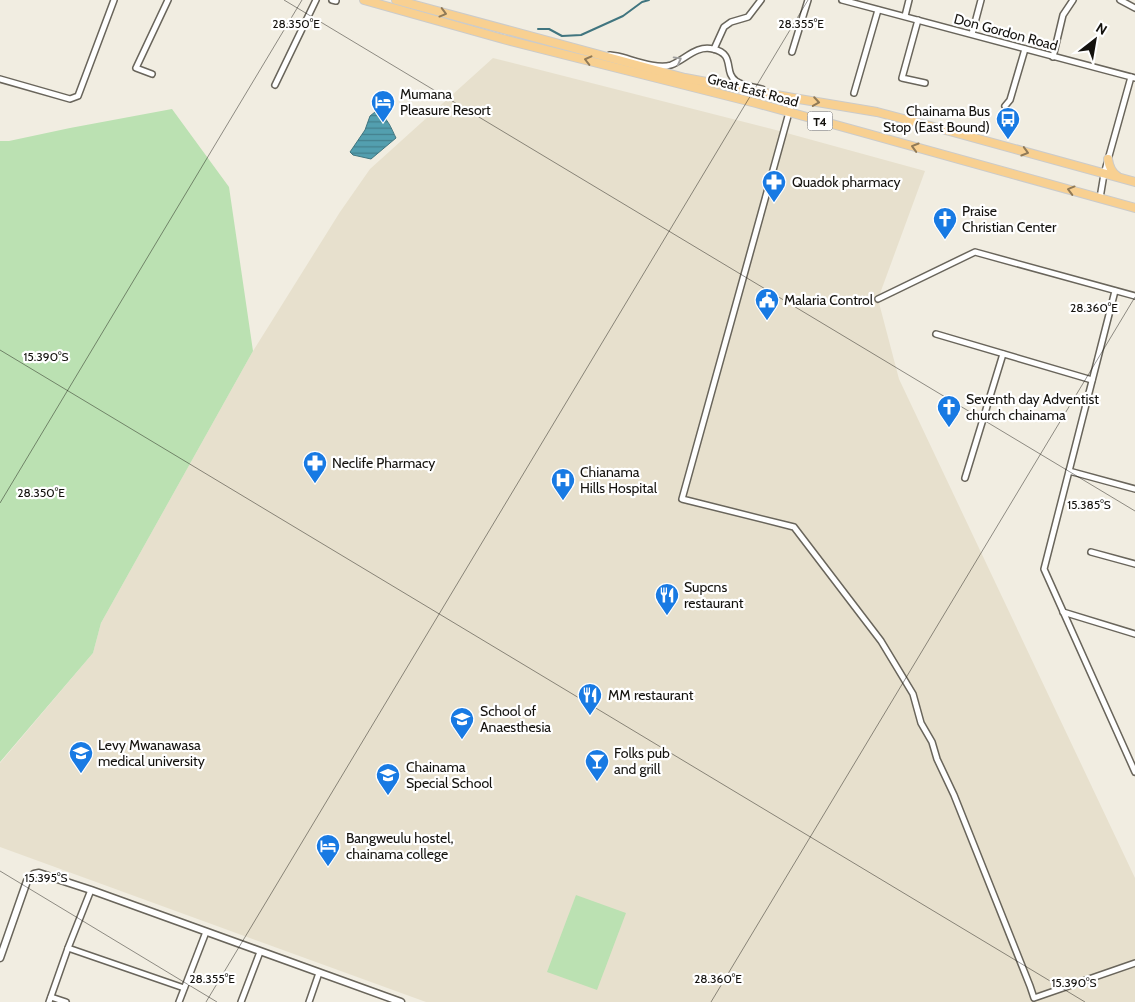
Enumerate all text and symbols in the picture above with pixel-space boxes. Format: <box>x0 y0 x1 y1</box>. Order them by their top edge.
one-way arrow <box>439 7 448 18</box>
street label: Don Gordon Road <box>952 9 1060 55</box>
north arrow <box>1070 15 1120 65</box>
text: 28.350°E <box>272 16 320 31</box>
text: 28.355°E <box>778 16 824 31</box>
text: N <box>1093 19 1111 39</box>
one-way arrow <box>584 55 593 66</box>
one-way arrow <box>673 57 682 67</box>
street label: Great East Road <box>705 69 801 111</box>
place label: Mumana Pleasure Resort <box>400 85 491 119</box>
hotel icon: Mumana Pleasure Resort <box>370 89 396 123</box>
one-way arrow <box>812 96 820 107</box>
place label: Chainama Bus Stop (East Bound) <box>883 102 990 136</box>
bus stop icon: Chainama Bus Stop (East Bound) <box>995 106 1021 140</box>
road number: T4 <box>808 112 832 130</box>
one-way arrow <box>911 142 919 152</box>
one-way arrow <box>1020 146 1028 156</box>
pharmacy icon: Quadok pharmacy <box>761 169 787 203</box>
place label: Quadok pharmacy <box>792 173 901 191</box>
one-way arrow <box>1067 185 1076 196</box>
place label: Praise Christian Center <box>962 202 1057 236</box>
church icon: Praise Christian Center <box>932 206 958 240</box>
public building icon: Malaria Control <box>754 287 780 321</box>
place label: Malaria Control <box>784 291 874 309</box>
text: 28.360°E <box>1070 300 1118 315</box>
text: 15.390°S <box>23 349 69 364</box>
place label: Seventh day Adventist church chainama <box>966 390 1099 424</box>
church icon: Seventh day Adventist church chainama <box>936 394 962 428</box>
pharmacy icon: Neclife Pharmacy <box>302 450 328 484</box>
place label: Neclife Pharmacy <box>332 454 435 472</box>
place label: Chianama Hills Hospital <box>580 463 658 497</box>
hospital icon: Chianama Hills Hospital <box>550 467 576 501</box>
text: 28.350°E <box>17 485 65 500</box>
text: 15.385°S <box>1067 497 1111 512</box>
place label: Supcns restaurant <box>684 578 744 612</box>
restaurant icon: Supcns restaurant <box>654 582 680 616</box>
restaurant icon: MM restaurant <box>577 682 603 716</box>
place label: MM restaurant <box>608 686 694 704</box>
place label: School of Anaesthesia <box>480 702 551 736</box>
school or university icon: School of Anaesthesia <box>449 706 475 740</box>
place label: Levy Mwanawasa medical university <box>98 736 205 770</box>
school or university icon: Levy Mwanawasa medical university <box>68 740 94 774</box>
place label: Folks pub and grill <box>614 744 670 778</box>
bar icon: Folks pub and grill <box>584 748 610 782</box>
place label: Chainama Special School <box>406 758 493 792</box>
school or university icon: Chainama Special School <box>375 762 401 796</box>
place label: Bangweulu hostel, chainama college <box>346 829 454 863</box>
hotel icon: Bangweulu hostel, chainama college <box>315 833 341 867</box>
text: 15.395°S <box>24 870 68 885</box>
text: 28.355°E <box>189 971 235 986</box>
text: 28.360°E <box>694 971 742 986</box>
text: 15.390°S <box>1051 975 1097 990</box>

